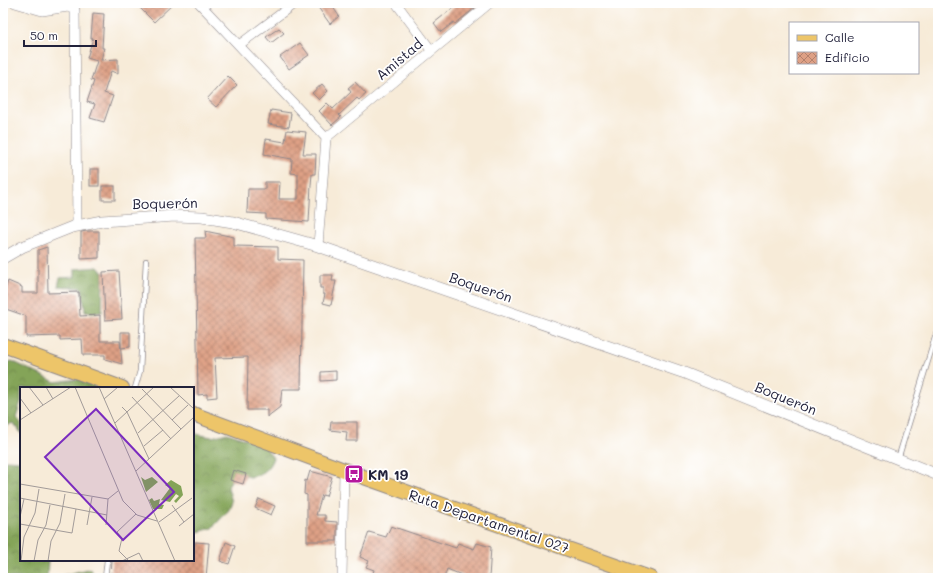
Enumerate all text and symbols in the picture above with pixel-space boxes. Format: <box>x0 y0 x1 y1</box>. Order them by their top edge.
scale bar <box>24 22 96 48</box>
legend <box>789 22 919 74</box>
text: 50 m <box>30 27 58 43</box>
text: Calle <box>825 29 855 45</box>
street label: Amistad <box>372 34 427 84</box>
text: Edificio <box>825 49 869 65</box>
street label: Boquerón <box>132 193 198 213</box>
street label: Boquerón <box>447 267 515 307</box>
street label: Boquerón <box>752 377 820 419</box>
inset map <box>20 387 194 561</box>
bus stop icon: KM 19 <box>343 463 365 485</box>
place label: KM 19 <box>368 465 409 484</box>
street label: Ruta Departamental 027 <box>406 485 572 557</box>

